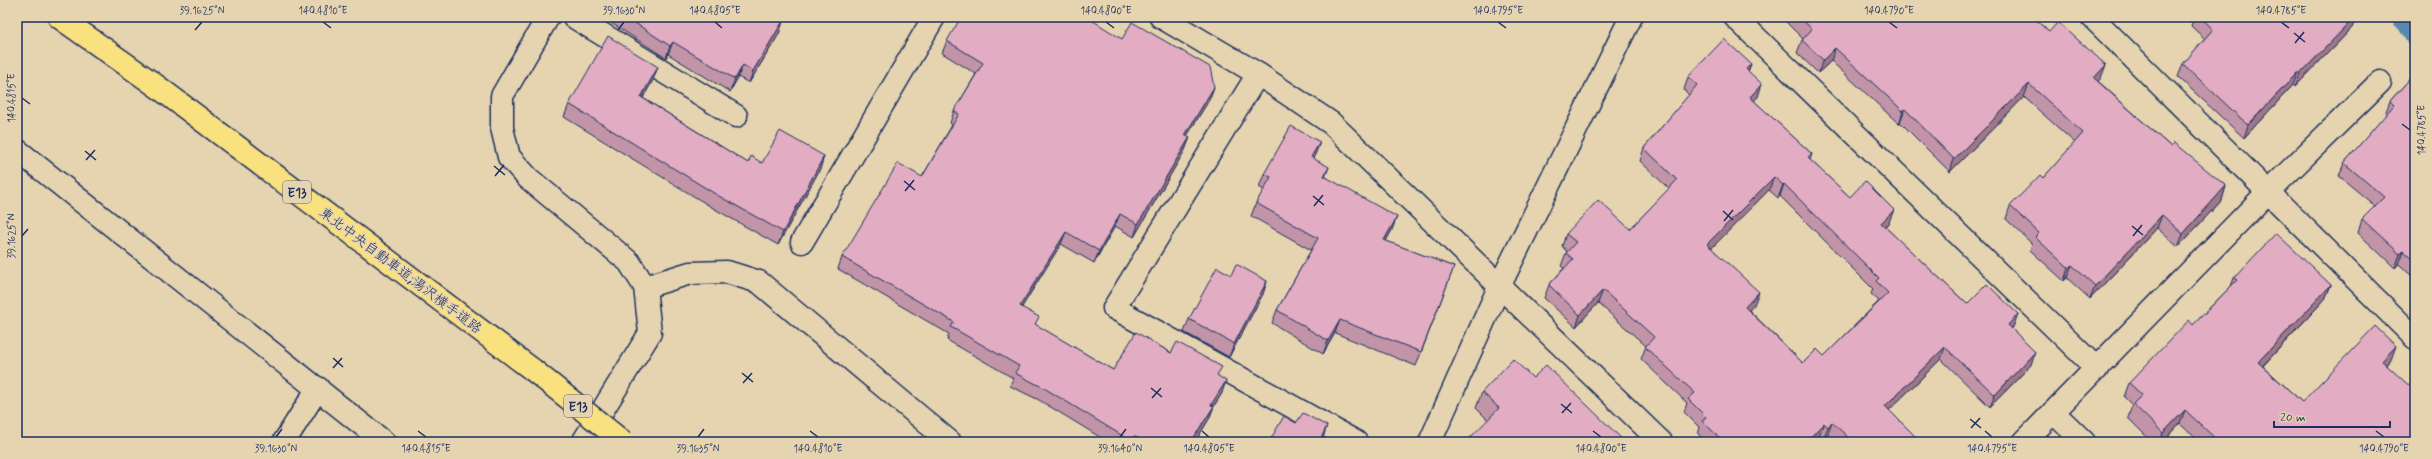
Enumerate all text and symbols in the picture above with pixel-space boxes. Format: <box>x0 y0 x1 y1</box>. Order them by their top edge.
text: 39.1625°N <box>180 4 225 18</box>
text: 140.4810°E <box>299 4 348 18</box>
text: 39.1630°N <box>603 4 646 18</box>
text: 140.4805°E <box>689 4 741 18</box>
text: 140.4800°E <box>1080 4 1132 18</box>
text: 140.4795°E <box>1473 4 1523 18</box>
text: 140.4790°E <box>1864 4 1914 18</box>
text: 140.4785°E <box>2256 4 2306 18</box>
text: 140.4815°E <box>5 73 19 123</box>
text: 140.4785°E <box>2415 105 2429 155</box>
road number: E13 <box>283 181 311 203</box>
street label: 東北中央自動車道;湯沢横手道路 <box>315 204 485 338</box>
text: 39.1625°N <box>5 213 19 258</box>
road number: E13 <box>564 395 592 417</box>
scale bar <box>2274 403 2390 429</box>
text: 20 m <box>2280 410 2306 426</box>
text: 39.1630°N <box>255 442 298 456</box>
text: 140.4815°E <box>401 442 451 456</box>
text: 39.1635°N <box>677 442 720 456</box>
text: 140.4810°E <box>794 442 843 456</box>
text: 39.1640°N <box>1098 442 1143 456</box>
text: 140.4805°E <box>1183 442 1235 456</box>
text: 140.4800°E <box>1575 442 1627 456</box>
text: 140.4795°E <box>1967 442 2017 456</box>
text: 140.4790°E <box>2359 442 2409 456</box>

